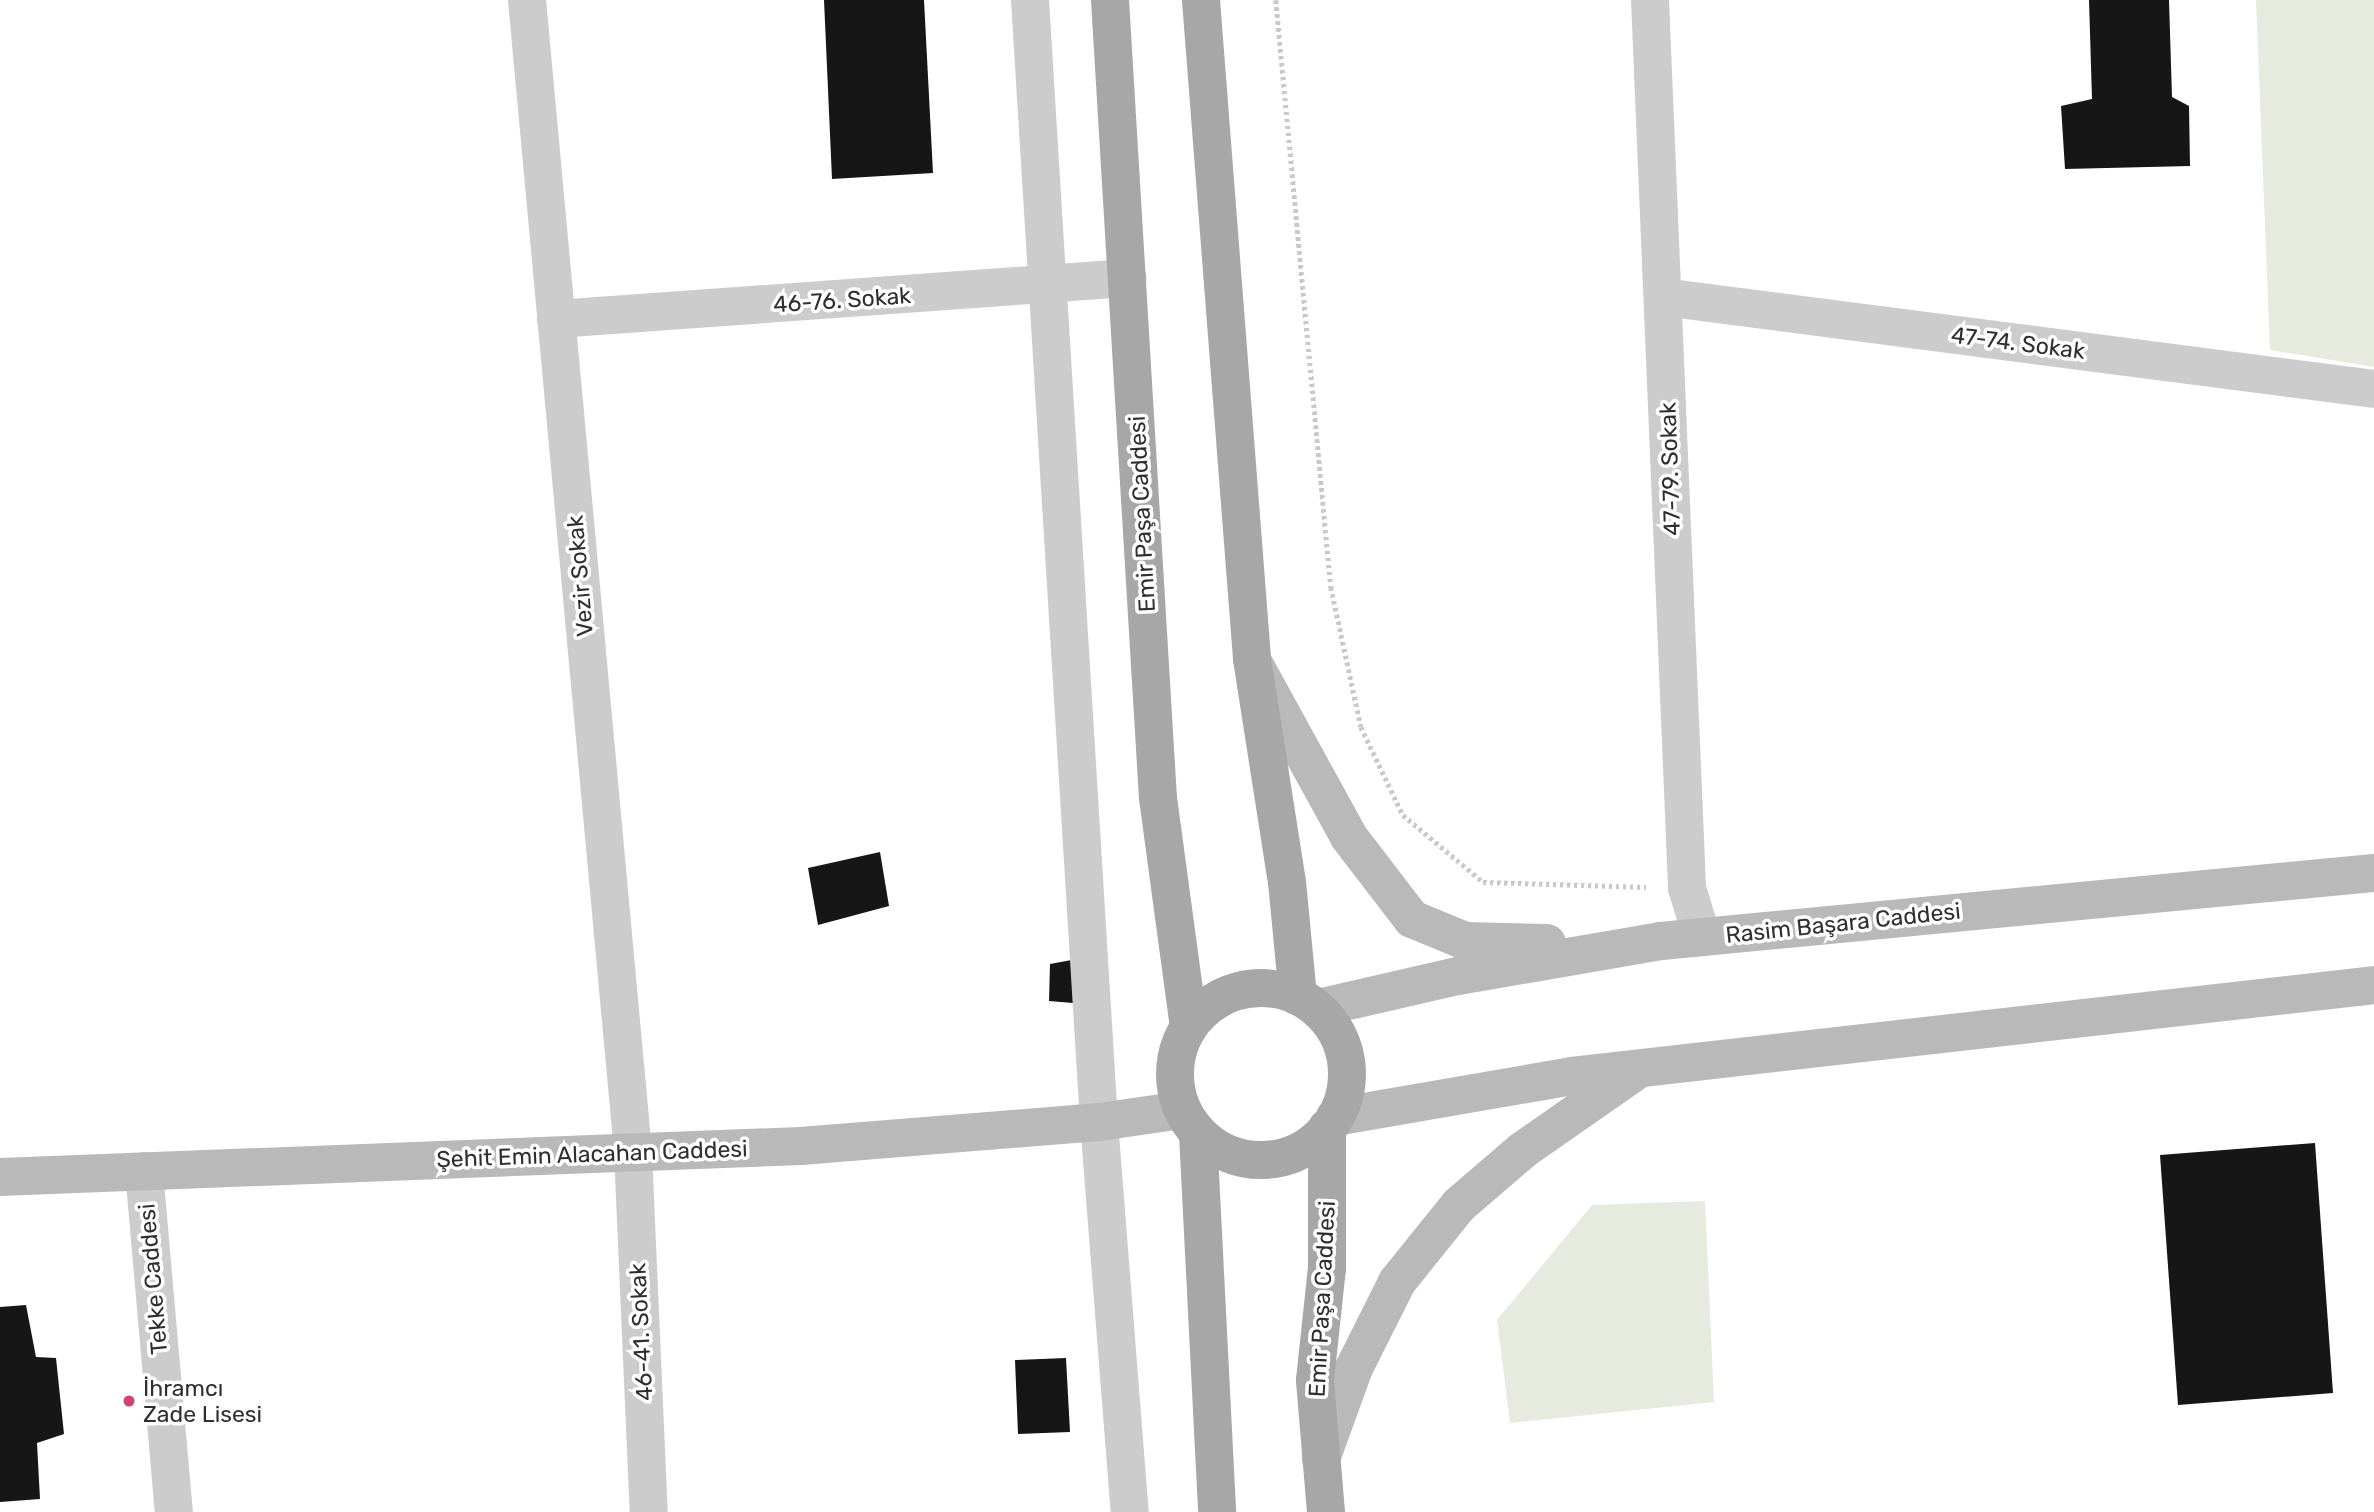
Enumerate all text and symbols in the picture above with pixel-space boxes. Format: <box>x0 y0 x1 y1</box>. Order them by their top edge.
street label: 46-76. Sokak <box>772 281 912 319</box>
street label: 47-74. Sokak <box>1949 321 2087 365</box>
street label: 47-79. Sokak <box>1654 402 1686 536</box>
street label: Emir Paşa Caddesi <box>1123 415 1161 613</box>
street label: Vezir Sokak <box>561 514 599 638</box>
street label: Rasim Başara Caddesi <box>1724 897 1962 949</box>
street label: Şehit Emin Alacahan Caddesi <box>436 1135 748 1173</box>
street label: Emir Paşa Caddesi <box>1303 1200 1341 1398</box>
street label: Tekke Caddesi <box>133 1202 173 1356</box>
street label: 46-41. Sokak <box>624 1262 658 1402</box>
place label: İhramcı Zade Lisesi <box>143 1374 262 1428</box>
marker: İhramcı Zade Lisesi <box>121 1393 137 1409</box>

